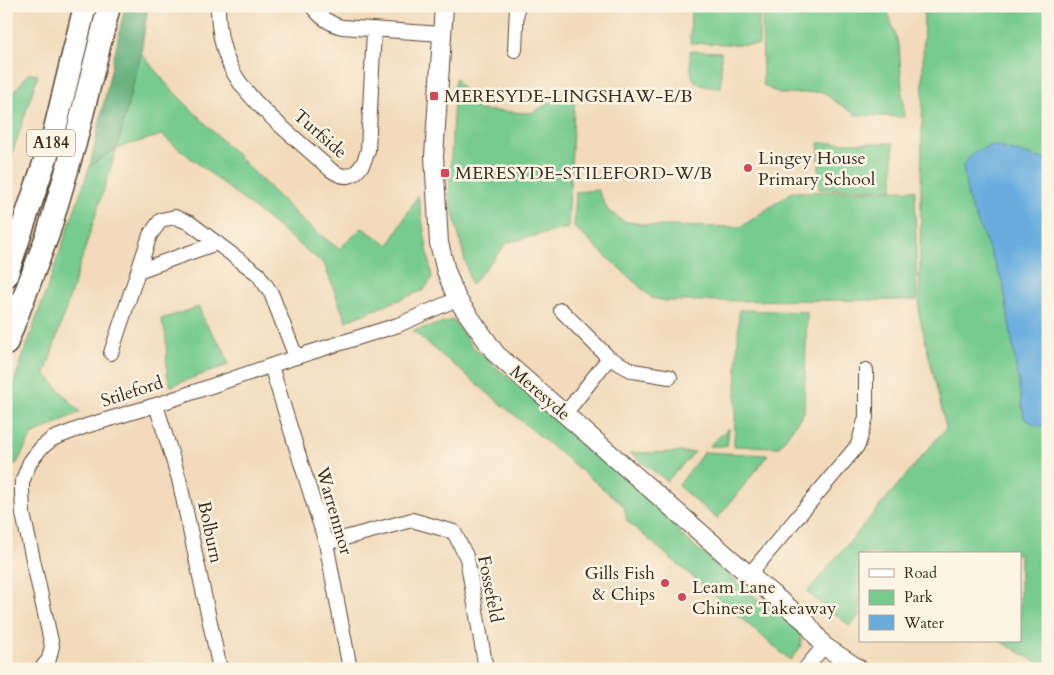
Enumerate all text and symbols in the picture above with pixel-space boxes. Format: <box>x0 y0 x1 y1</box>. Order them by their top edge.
place label: MERESYDE-LINGSHAW-E/B <box>444 84 692 109</box>
marker: MERESYDE-LINGSHAW-E/B <box>428 90 440 102</box>
street label: Turfside <box>288 104 352 164</box>
road number: A184 <box>27 130 75 156</box>
place label: Lingey House Primary School <box>758 146 876 192</box>
place label: MERESYDE-STILEFORD-W/B <box>455 161 712 186</box>
marker: Lingey House Primary School <box>742 162 754 174</box>
marker: MERESYDE-STILEFORD-W/B <box>439 167 451 179</box>
street label: Meresyde <box>504 360 576 426</box>
street label: Stileford <box>98 370 167 414</box>
street label: Warrenmor <box>309 463 359 558</box>
street label: Bolburn <box>191 499 229 566</box>
legend <box>859 552 1022 642</box>
street label: Fossefeld <box>471 553 509 625</box>
place label: Gills Fish & Chips <box>584 561 655 607</box>
text: Road <box>904 563 937 583</box>
place label: Leam Lane Chinese Takeaway <box>692 575 837 621</box>
marker: Gills Fish & Chips <box>659 577 671 589</box>
text: Park <box>904 587 933 607</box>
marker: Leam Lane Chinese Takeaway <box>676 591 688 603</box>
text: Water <box>903 613 945 633</box>

